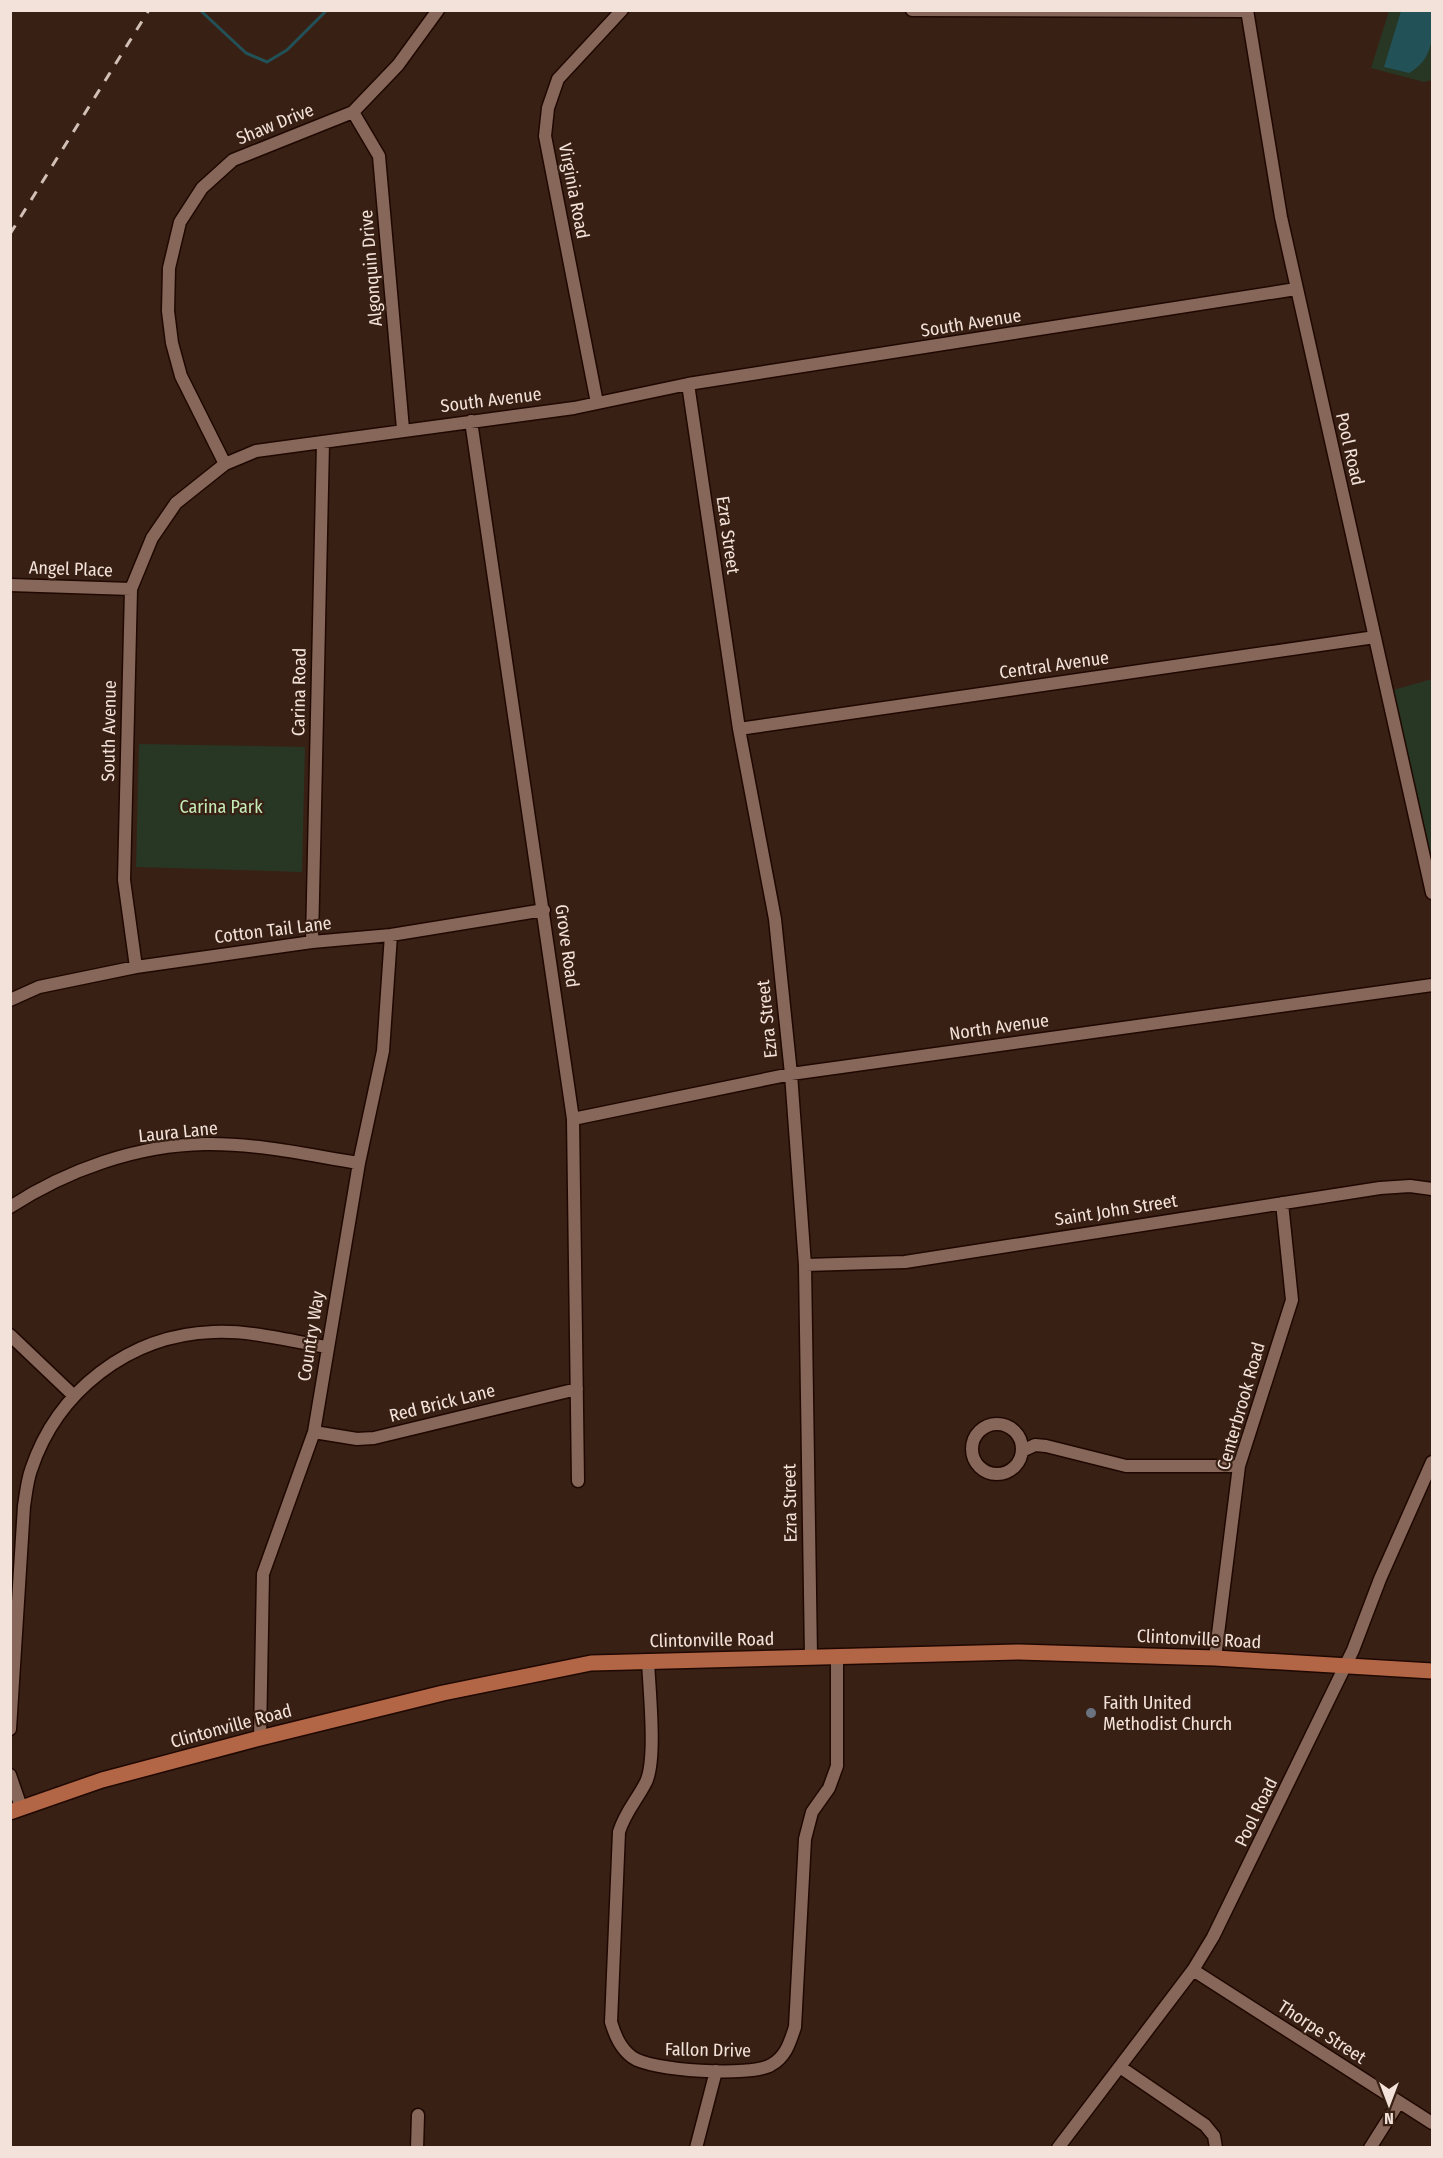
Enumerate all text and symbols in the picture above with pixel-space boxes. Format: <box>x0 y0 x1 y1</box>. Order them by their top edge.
street label: Shaw Drive <box>233 99 317 149</box>
street label: Virginia Road <box>554 141 594 241</box>
street label: Algonquin Drive <box>355 209 387 327</box>
street label: South Avenue <box>919 304 1023 342</box>
street label: South Avenue <box>439 383 543 417</box>
street label: Pool Road <box>1331 410 1369 488</box>
street label: Ezra Street <box>712 495 744 576</box>
street label: Angel Place <box>29 557 113 581</box>
street label: Central Avenue <box>998 646 1110 684</box>
street label: Carina Road <box>287 648 311 736</box>
street label: South Avenue <box>97 680 121 782</box>
park label: Carina Park <box>179 796 263 818</box>
street label: Grove Road <box>550 903 584 989</box>
street label: Cotton Tail Lane <box>213 912 333 948</box>
street label: Ezra Street <box>752 979 782 1059</box>
street label: North Avenue <box>948 1009 1050 1045</box>
street label: Laura Lane <box>137 1117 219 1147</box>
street label: Saint John Street <box>1053 1189 1179 1231</box>
street label: Country Way <box>293 1289 329 1383</box>
street label: Centerbrook Road <box>1212 1339 1270 1473</box>
street label: Red Brick Lane <box>387 1379 497 1427</box>
street label: Ezra Street <box>778 1463 802 1542</box>
street label: Clintonville Road <box>1136 1625 1262 1653</box>
street label: Clintonville Road <box>650 1628 774 1652</box>
place label: Faith United Methodist Church <box>1103 1692 1232 1735</box>
street label: Clintonville Road <box>168 1699 294 1753</box>
marker: Faith United Methodist Church <box>1084 1706 1098 1720</box>
street label: Pool Road <box>1230 1774 1282 1850</box>
street label: Thorpe Street <box>1274 1995 1370 2069</box>
street label: Fallon Drive <box>665 2038 751 2062</box>
north arrow <box>1359 2074 1419 2134</box>
text: N <box>1384 2109 1394 2128</box>

